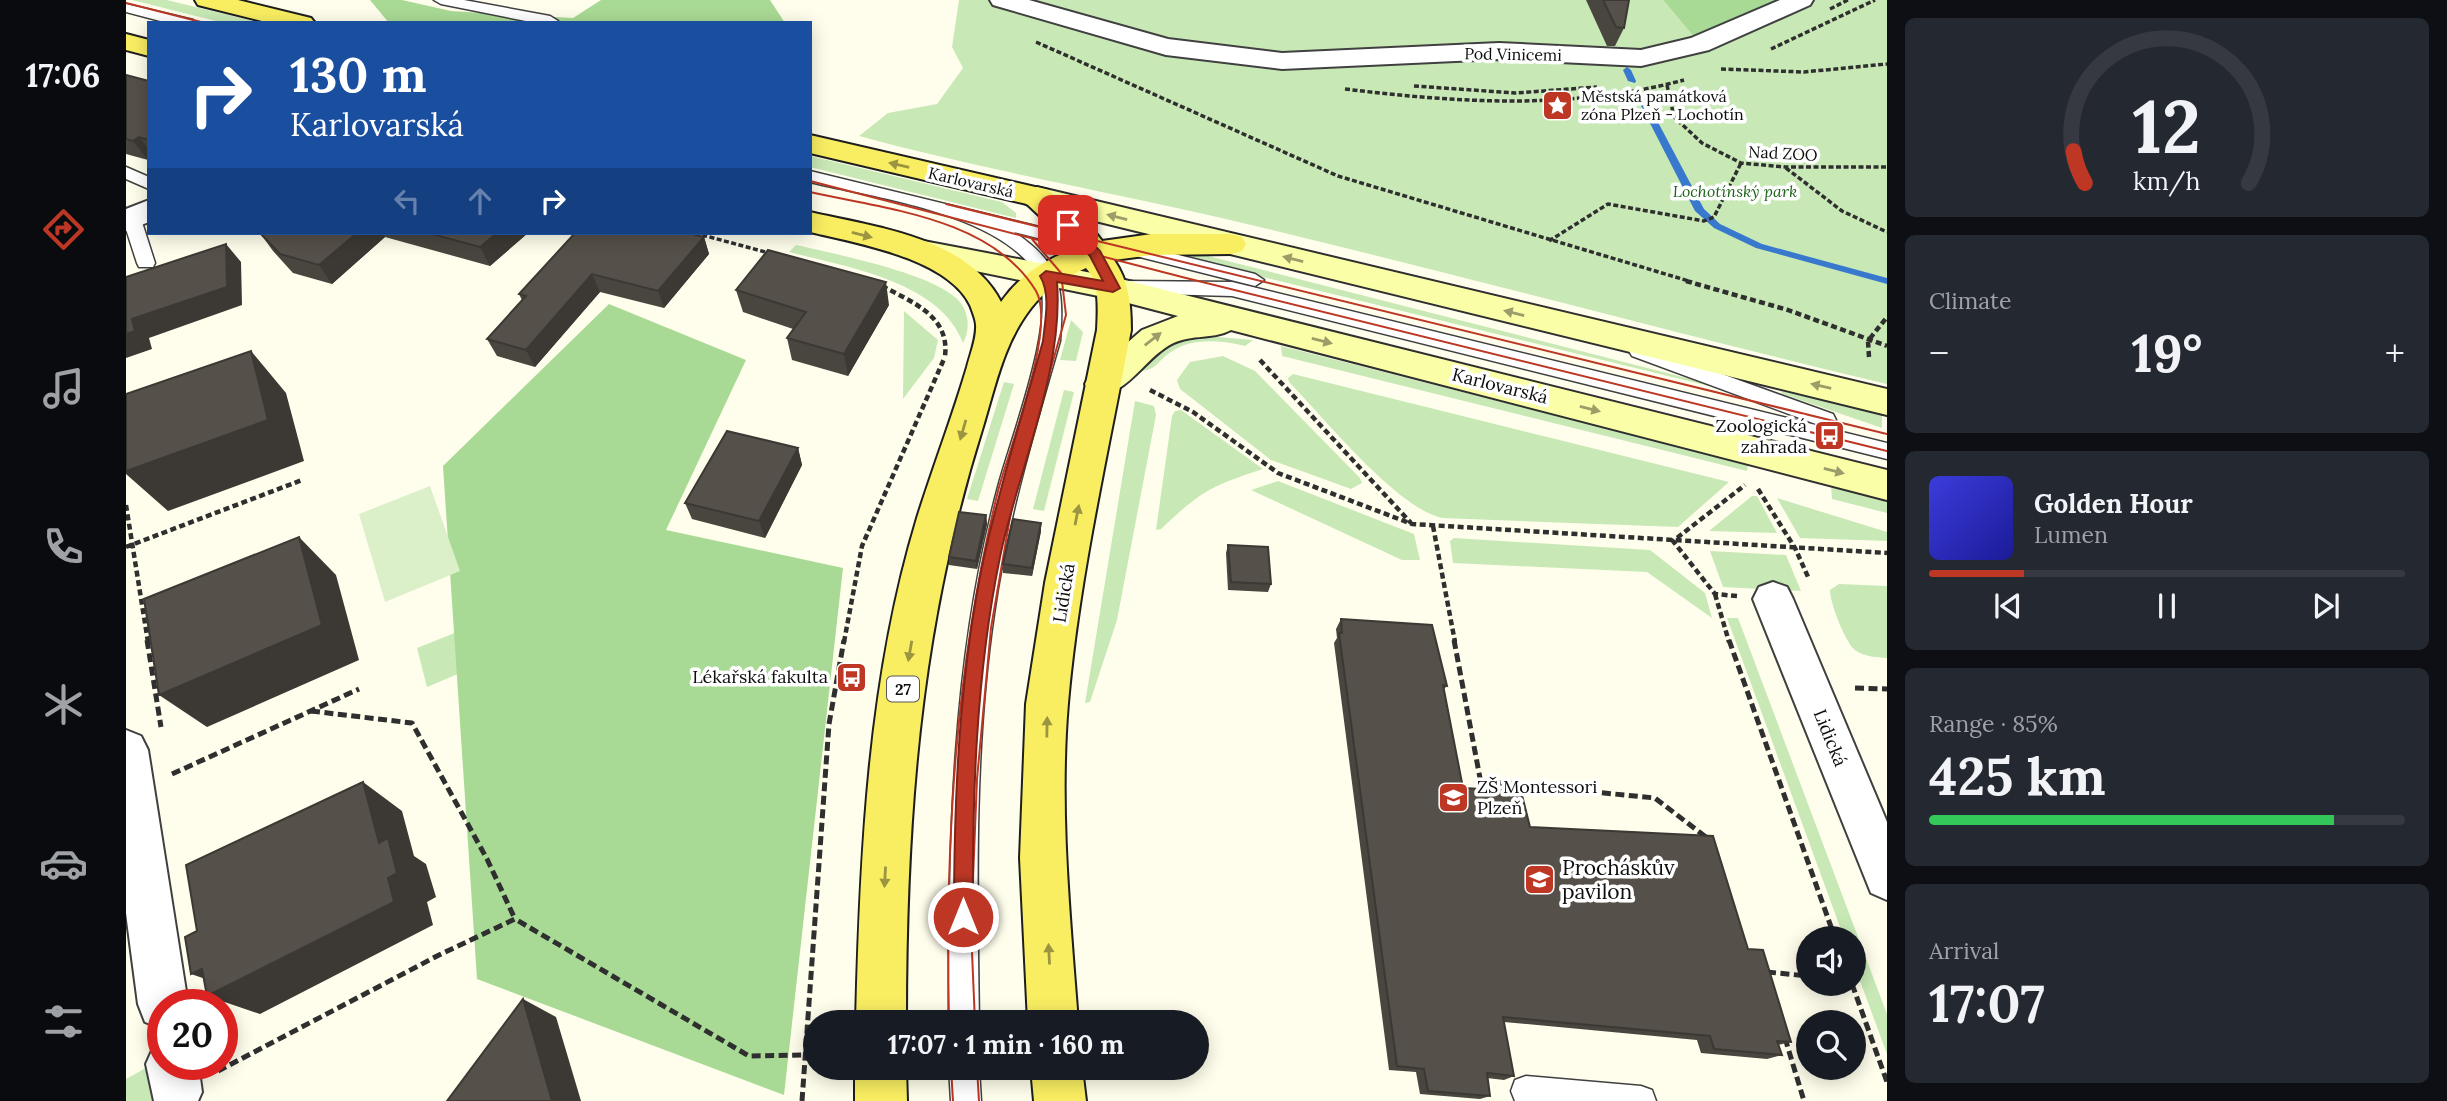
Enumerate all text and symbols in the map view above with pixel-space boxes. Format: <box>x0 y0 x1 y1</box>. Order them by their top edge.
text: 130 m <box>290 43 426 105</box>
street label: Pod Vinicemi <box>1464 43 1562 65</box>
icon: right <box>175 49 266 140</box>
text: 17:06 <box>26 55 100 96</box>
text: 12 <box>2133 81 2201 174</box>
place label: Městská památková zóna Plzeň - Lochotín <box>1581 86 1744 124</box>
place icon: Městská památková zóna Plzeň - Lochotín <box>1541 88 1575 122</box>
text: Karlovarská <box>290 104 464 145</box>
street label: Nad ZOO <box>1748 141 1818 165</box>
one-way arrow <box>887 159 909 170</box>
street label: Karlovarská <box>926 162 1016 202</box>
text: km/h <box>2133 165 2201 197</box>
park label: Lochotínský park <box>1673 181 1797 201</box>
icon: left <box>388 182 426 220</box>
icon: ahead <box>461 182 499 220</box>
icon: right <box>534 182 572 220</box>
pin <box>1038 195 1098 255</box>
icon: directions <box>39 205 88 254</box>
icon: arrive <box>1049 206 1087 244</box>
one-way arrow <box>1106 211 1128 222</box>
one-way arrow <box>851 230 873 241</box>
one-way arrow <box>1281 253 1303 264</box>
text: Climate <box>1929 286 2011 315</box>
one-way arrow <box>1503 307 1525 318</box>
text: 19° <box>2132 320 2202 386</box>
text: − <box>1929 329 1949 377</box>
text: + <box>2385 329 2405 377</box>
one-way arrow <box>1144 331 1162 346</box>
one-way arrow <box>1311 336 1333 347</box>
street label: Karlovarská <box>1450 363 1550 409</box>
icon: music <box>39 364 88 413</box>
one-way arrow <box>1810 380 1832 391</box>
one-way arrow <box>1579 404 1601 415</box>
place label: Zoologická zahrada <box>1716 414 1807 458</box>
bus stop icon: Zoologická zahrada <box>1813 419 1847 453</box>
one-way arrow <box>958 420 968 441</box>
one-way arrow <box>1823 466 1845 477</box>
text: Golden Hour <box>2034 487 2193 520</box>
one-way arrow <box>1072 504 1083 526</box>
text: Lumen <box>2034 520 2108 549</box>
icon: phone <box>39 522 88 571</box>
street label: Lidická <box>1047 562 1080 624</box>
icon: previous <box>1989 587 2027 625</box>
icon: pause <box>2148 587 2186 625</box>
icon: next <box>2307 587 2345 625</box>
one-way arrow <box>904 640 915 662</box>
bus stop icon: Lékařská fakulta <box>834 660 868 694</box>
place label: Lékařská fakulta <box>692 665 828 688</box>
road number: 27 <box>887 676 919 702</box>
icon: climate <box>39 680 88 729</box>
street label: Lidická <box>1809 706 1852 770</box>
text: Range · 85% <box>1929 709 2058 738</box>
one-way arrow <box>1041 715 1052 737</box>
text: 425 km <box>1929 743 2106 809</box>
place label: ZŠ Montessori Plzeň <box>1477 775 1597 819</box>
school or university icon: ZŠ Montessori Plzeň <box>1437 780 1471 814</box>
icon: car <box>39 839 88 888</box>
place label: Procháskův pavilon <box>1562 854 1675 905</box>
school or university icon: Procháskův pavilon <box>1522 863 1556 897</box>
one-way arrow <box>879 866 890 888</box>
position arrow <box>926 880 1000 954</box>
map controls <box>1796 926 1866 1080</box>
button: sound <box>1796 926 1866 996</box>
text: Arrival <box>1929 936 1999 965</box>
one-way arrow <box>1043 943 1054 965</box>
text: 17:07 <box>1929 970 2045 1036</box>
speed limit sign: 20 <box>147 989 238 1080</box>
icon: filters <box>39 997 88 1046</box>
button: search <box>1796 1010 1866 1080</box>
text: 17:07 · 1 min · 160 m <box>888 1028 1124 1061</box>

